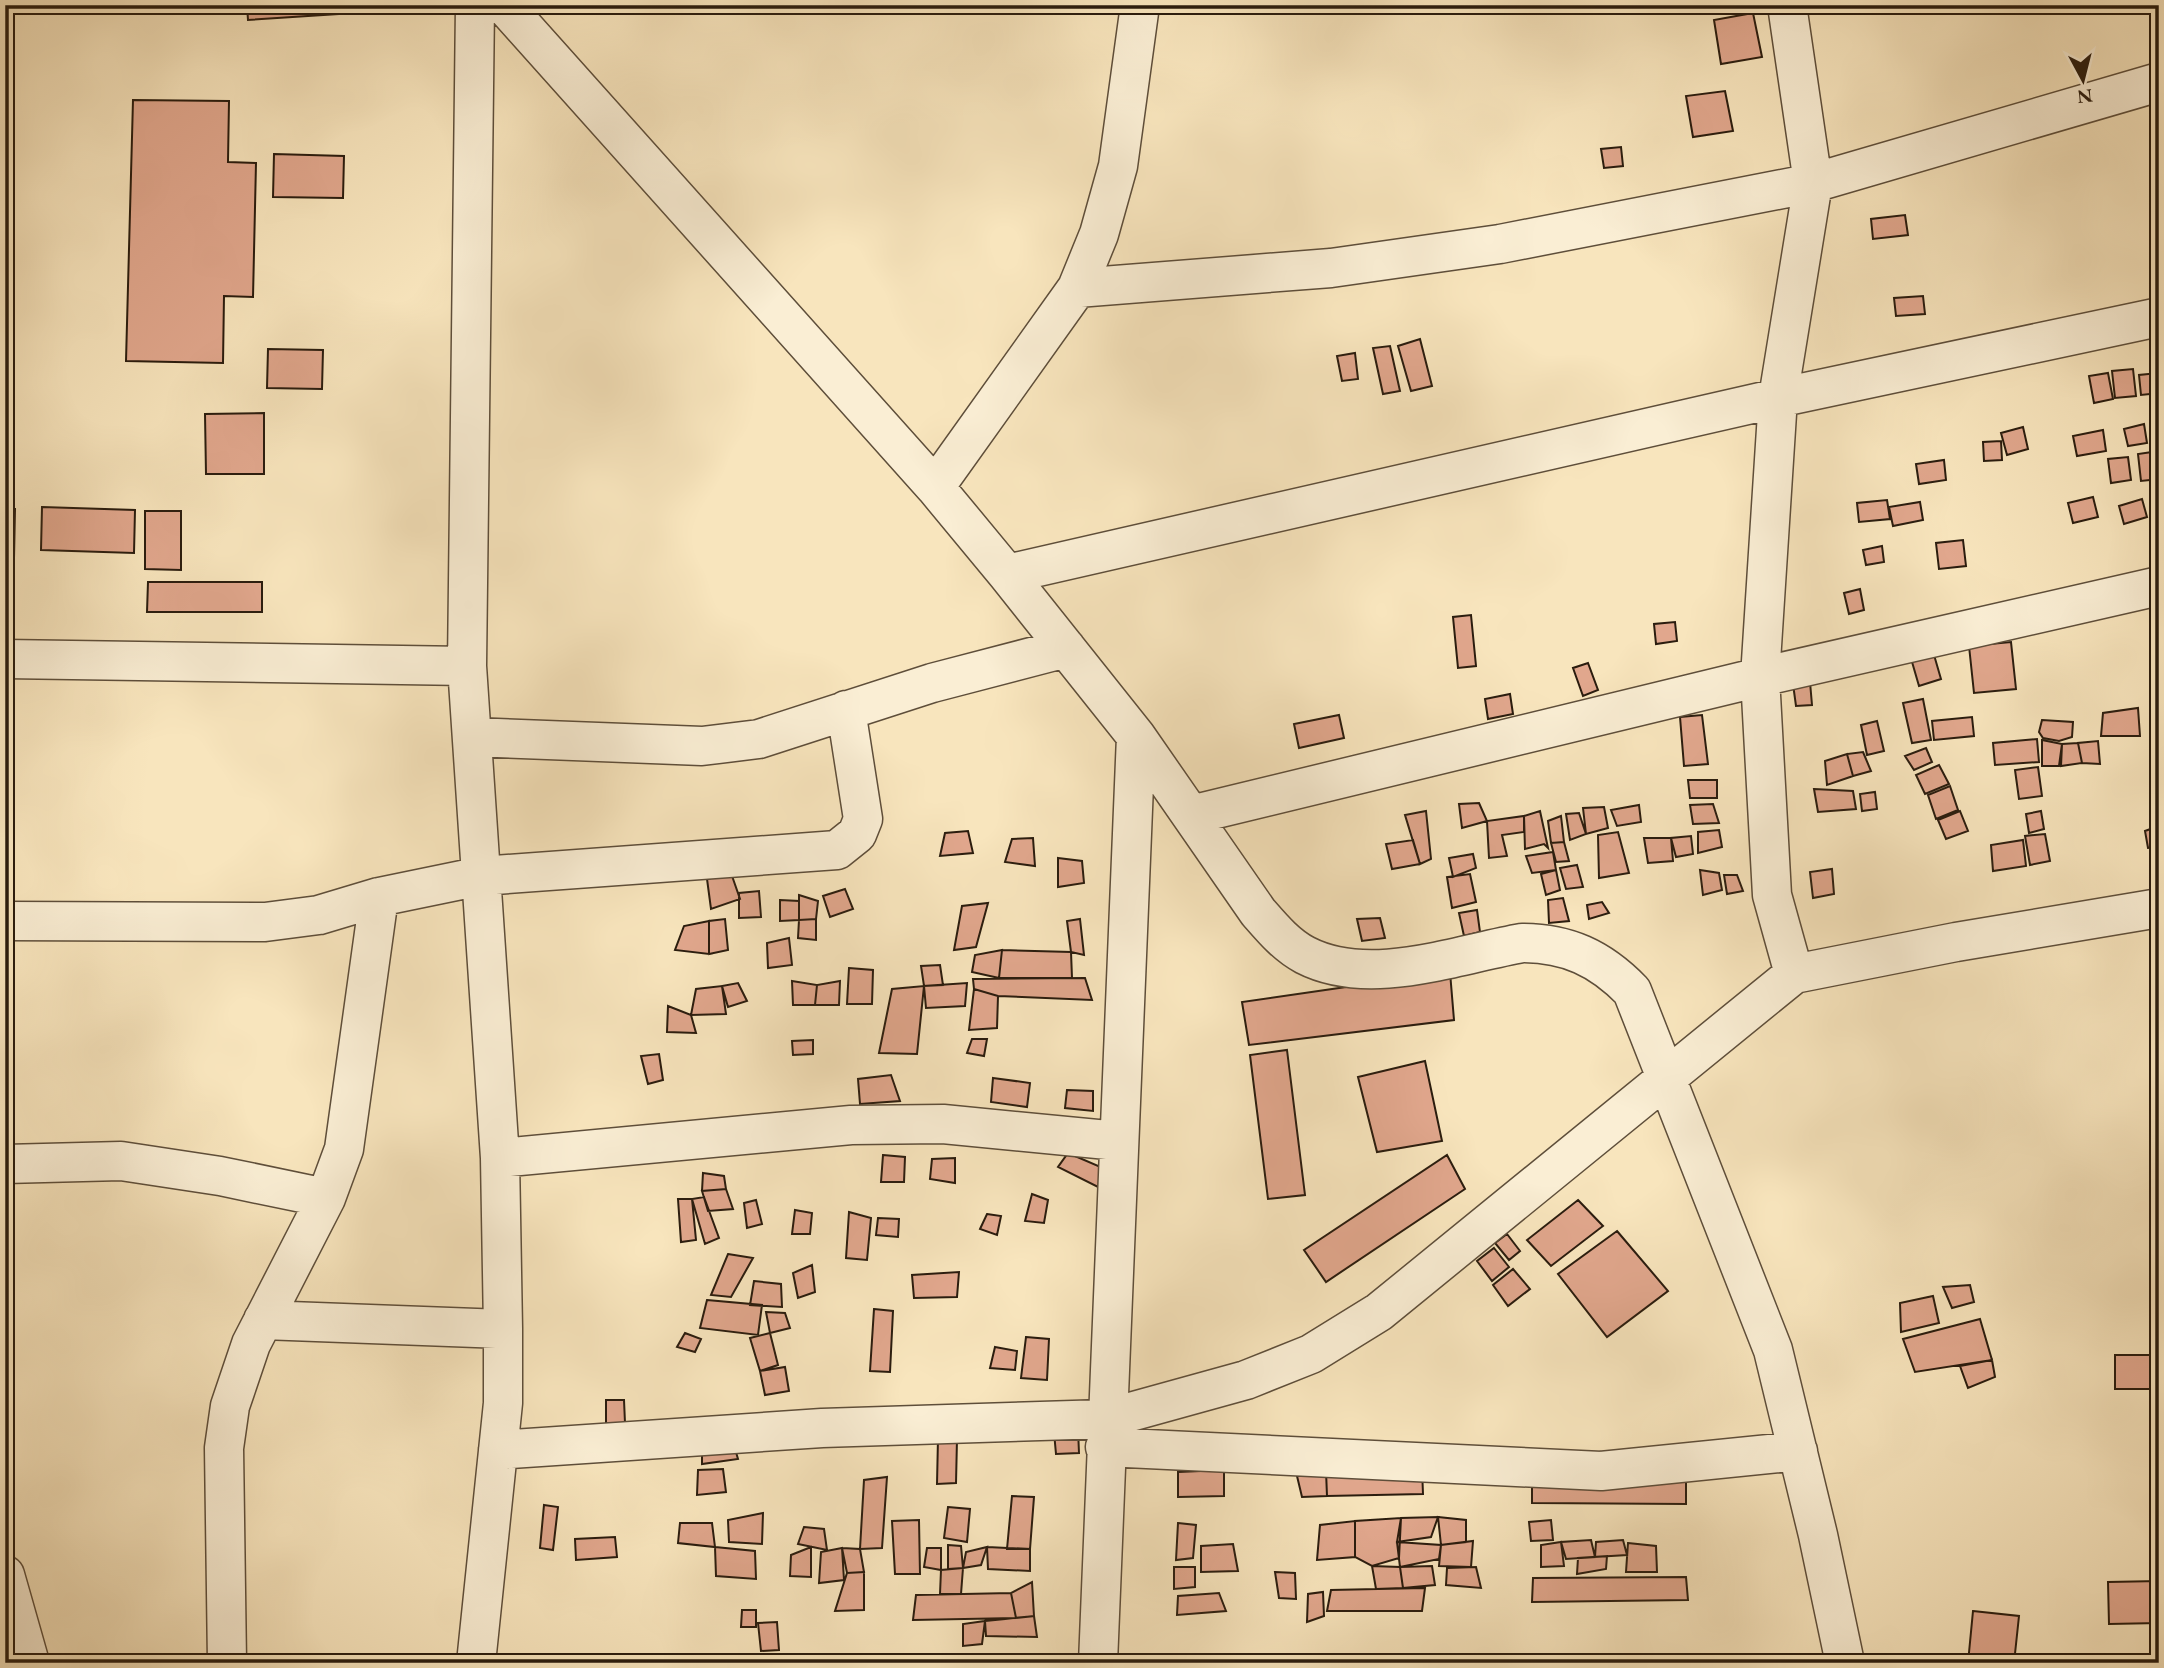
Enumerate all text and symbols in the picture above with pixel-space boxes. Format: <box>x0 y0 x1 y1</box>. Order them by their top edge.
north arrow <box>2048 46 2118 116</box>
text: N <box>2075 83 2094 110</box>

